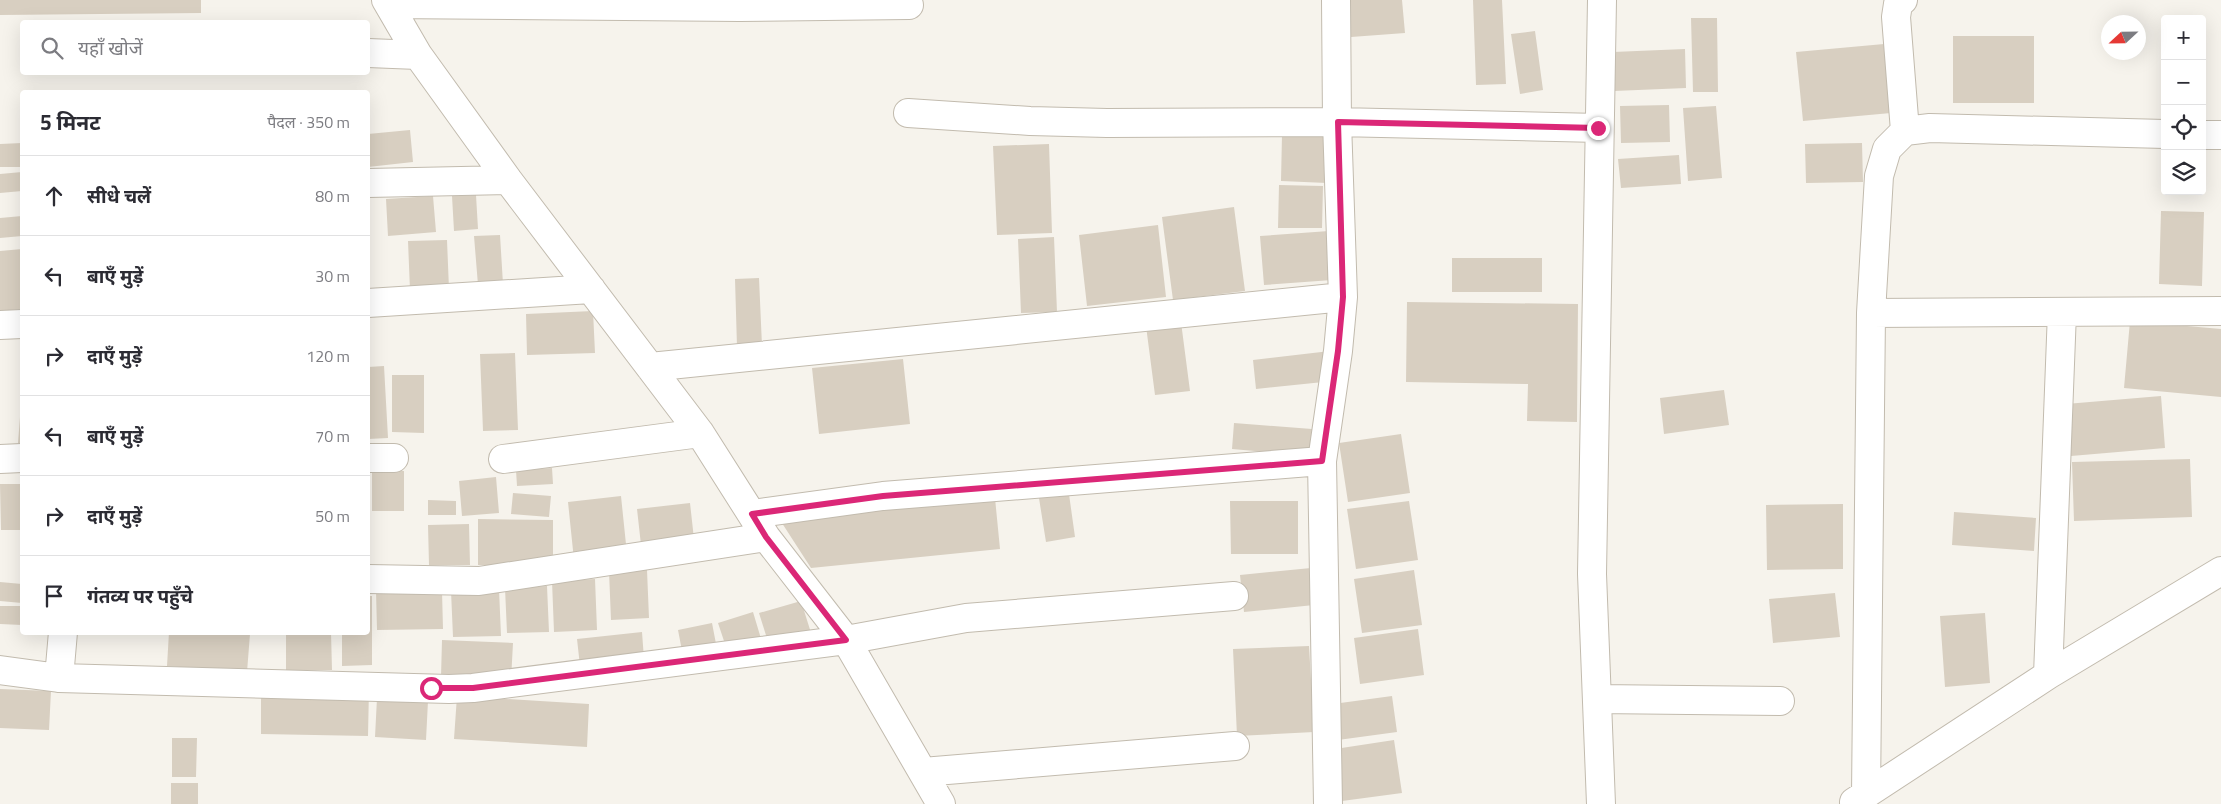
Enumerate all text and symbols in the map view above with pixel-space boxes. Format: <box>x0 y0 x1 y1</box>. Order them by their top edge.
north arrow <box>2101 15 2146 60</box>
map controls <box>2161 15 2206 195</box>
button: + <box>2161 15 2206 60</box>
search box <box>20 20 370 75</box>
text: यहाँ खोजें <box>78 33 143 62</box>
icon: search <box>38 34 66 62</box>
button: − <box>2161 60 2206 105</box>
button: locate <box>2161 105 2206 150</box>
text: 5 मिनट <box>40 106 100 138</box>
text: पैदल · 350 m <box>267 110 350 134</box>
route end <box>1587 117 1610 140</box>
button: layers <box>2161 150 2206 195</box>
text: सीधे चलें <box>87 181 151 210</box>
icon: ahead <box>40 182 68 210</box>
text: 80 m <box>315 184 350 208</box>
text: बाएँ मुड़ें <box>87 261 143 290</box>
icon: left <box>40 262 68 290</box>
text: 30 m <box>315 264 350 288</box>
text: दाएँ मुड़ें <box>87 341 142 370</box>
icon: right <box>40 342 68 370</box>
text: 120 m <box>306 344 350 368</box>
text: बाएँ मुड़ें <box>87 421 143 450</box>
icon: left <box>40 422 68 450</box>
text: 70 m <box>315 424 350 448</box>
text: दाएँ मुड़ें <box>87 501 142 530</box>
icon: right <box>40 502 68 530</box>
text: 50 m <box>315 504 350 528</box>
text: गंतव्य पर पहुँचे <box>87 581 193 610</box>
icon: arrive <box>40 582 68 610</box>
route start <box>420 677 443 700</box>

